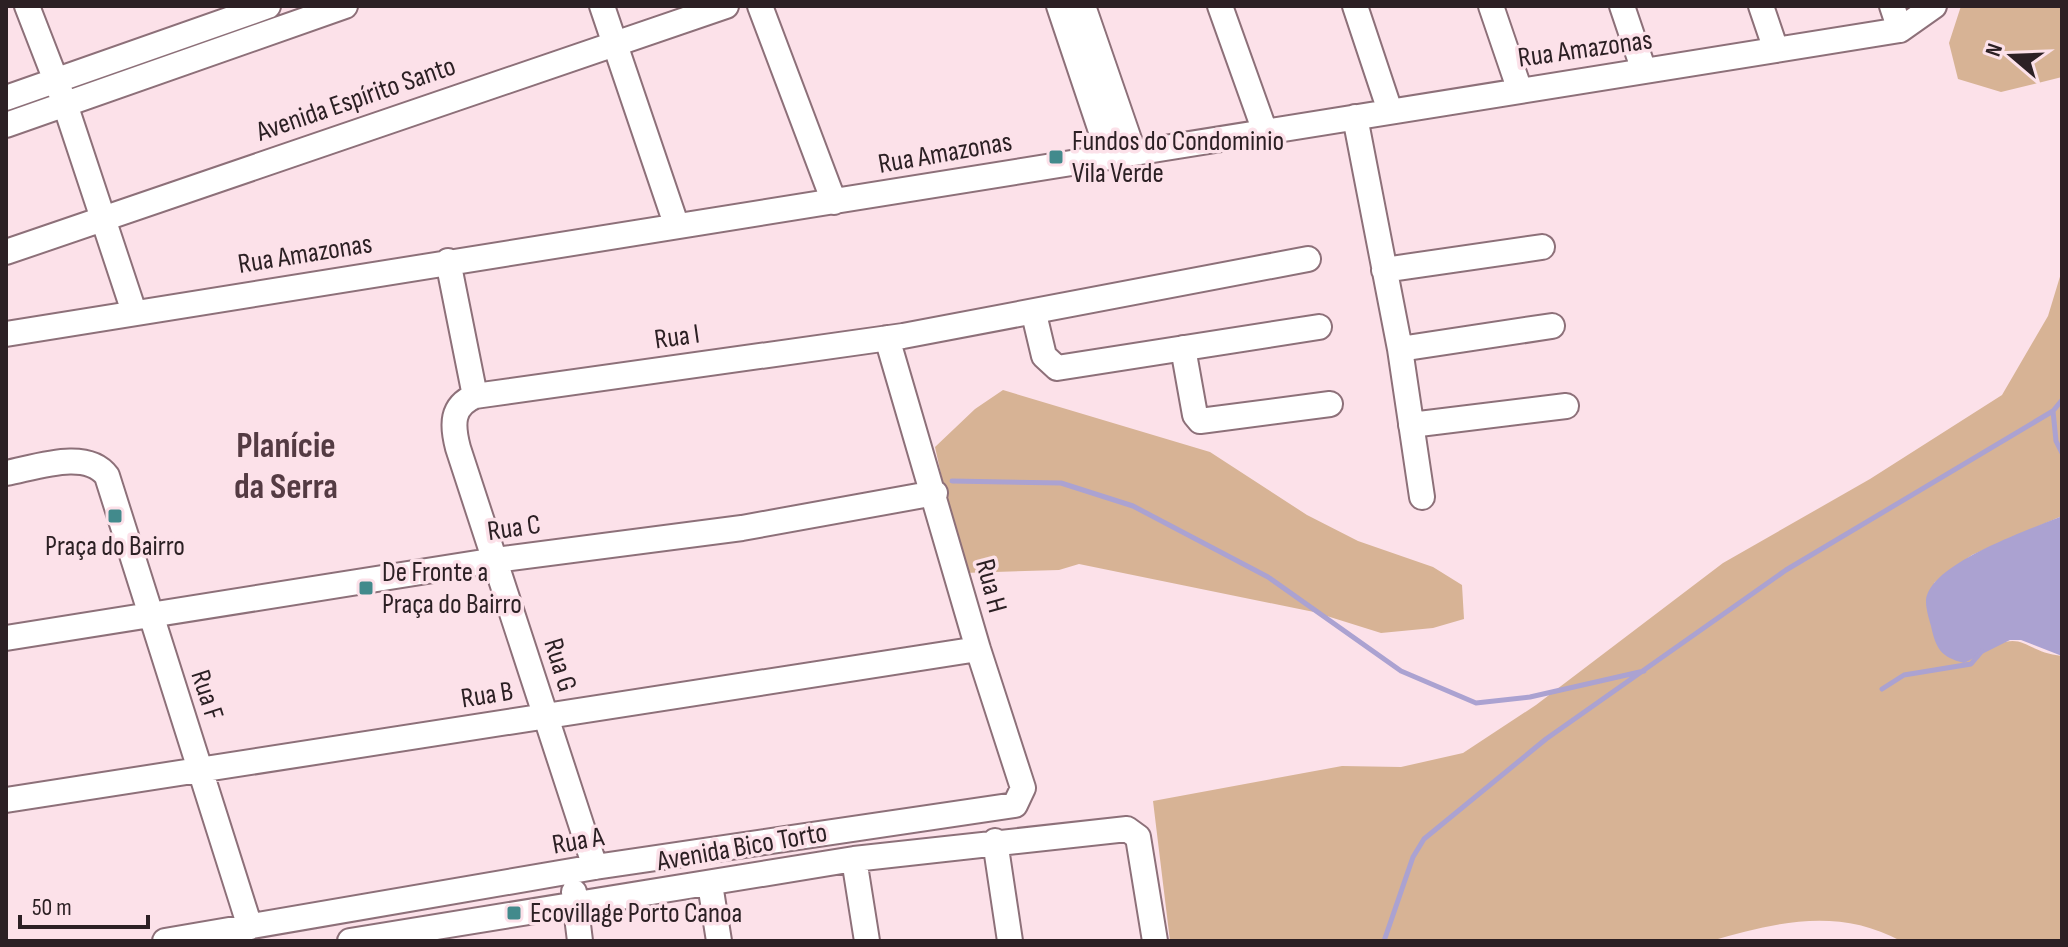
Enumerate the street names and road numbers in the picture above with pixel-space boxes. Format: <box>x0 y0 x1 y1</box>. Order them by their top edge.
street label: Rua Amazonas <box>1516 23 1654 75</box>
street label: Avenida Espírito Santo <box>251 49 460 149</box>
street label: Rua Amazonas <box>876 125 1014 181</box>
street label: Rua Amazonas <box>236 227 374 281</box>
street label: Rua I <box>652 317 702 357</box>
street label: Rua C <box>485 508 543 548</box>
street label: Rua H <box>968 556 1014 616</box>
street label: Rua G <box>536 634 584 696</box>
street label: Rua F <box>183 666 231 724</box>
street label: Rua B <box>459 675 515 715</box>
street label: Avenida Bico Torto <box>654 816 830 878</box>
street label: Rua A <box>550 820 607 862</box>

